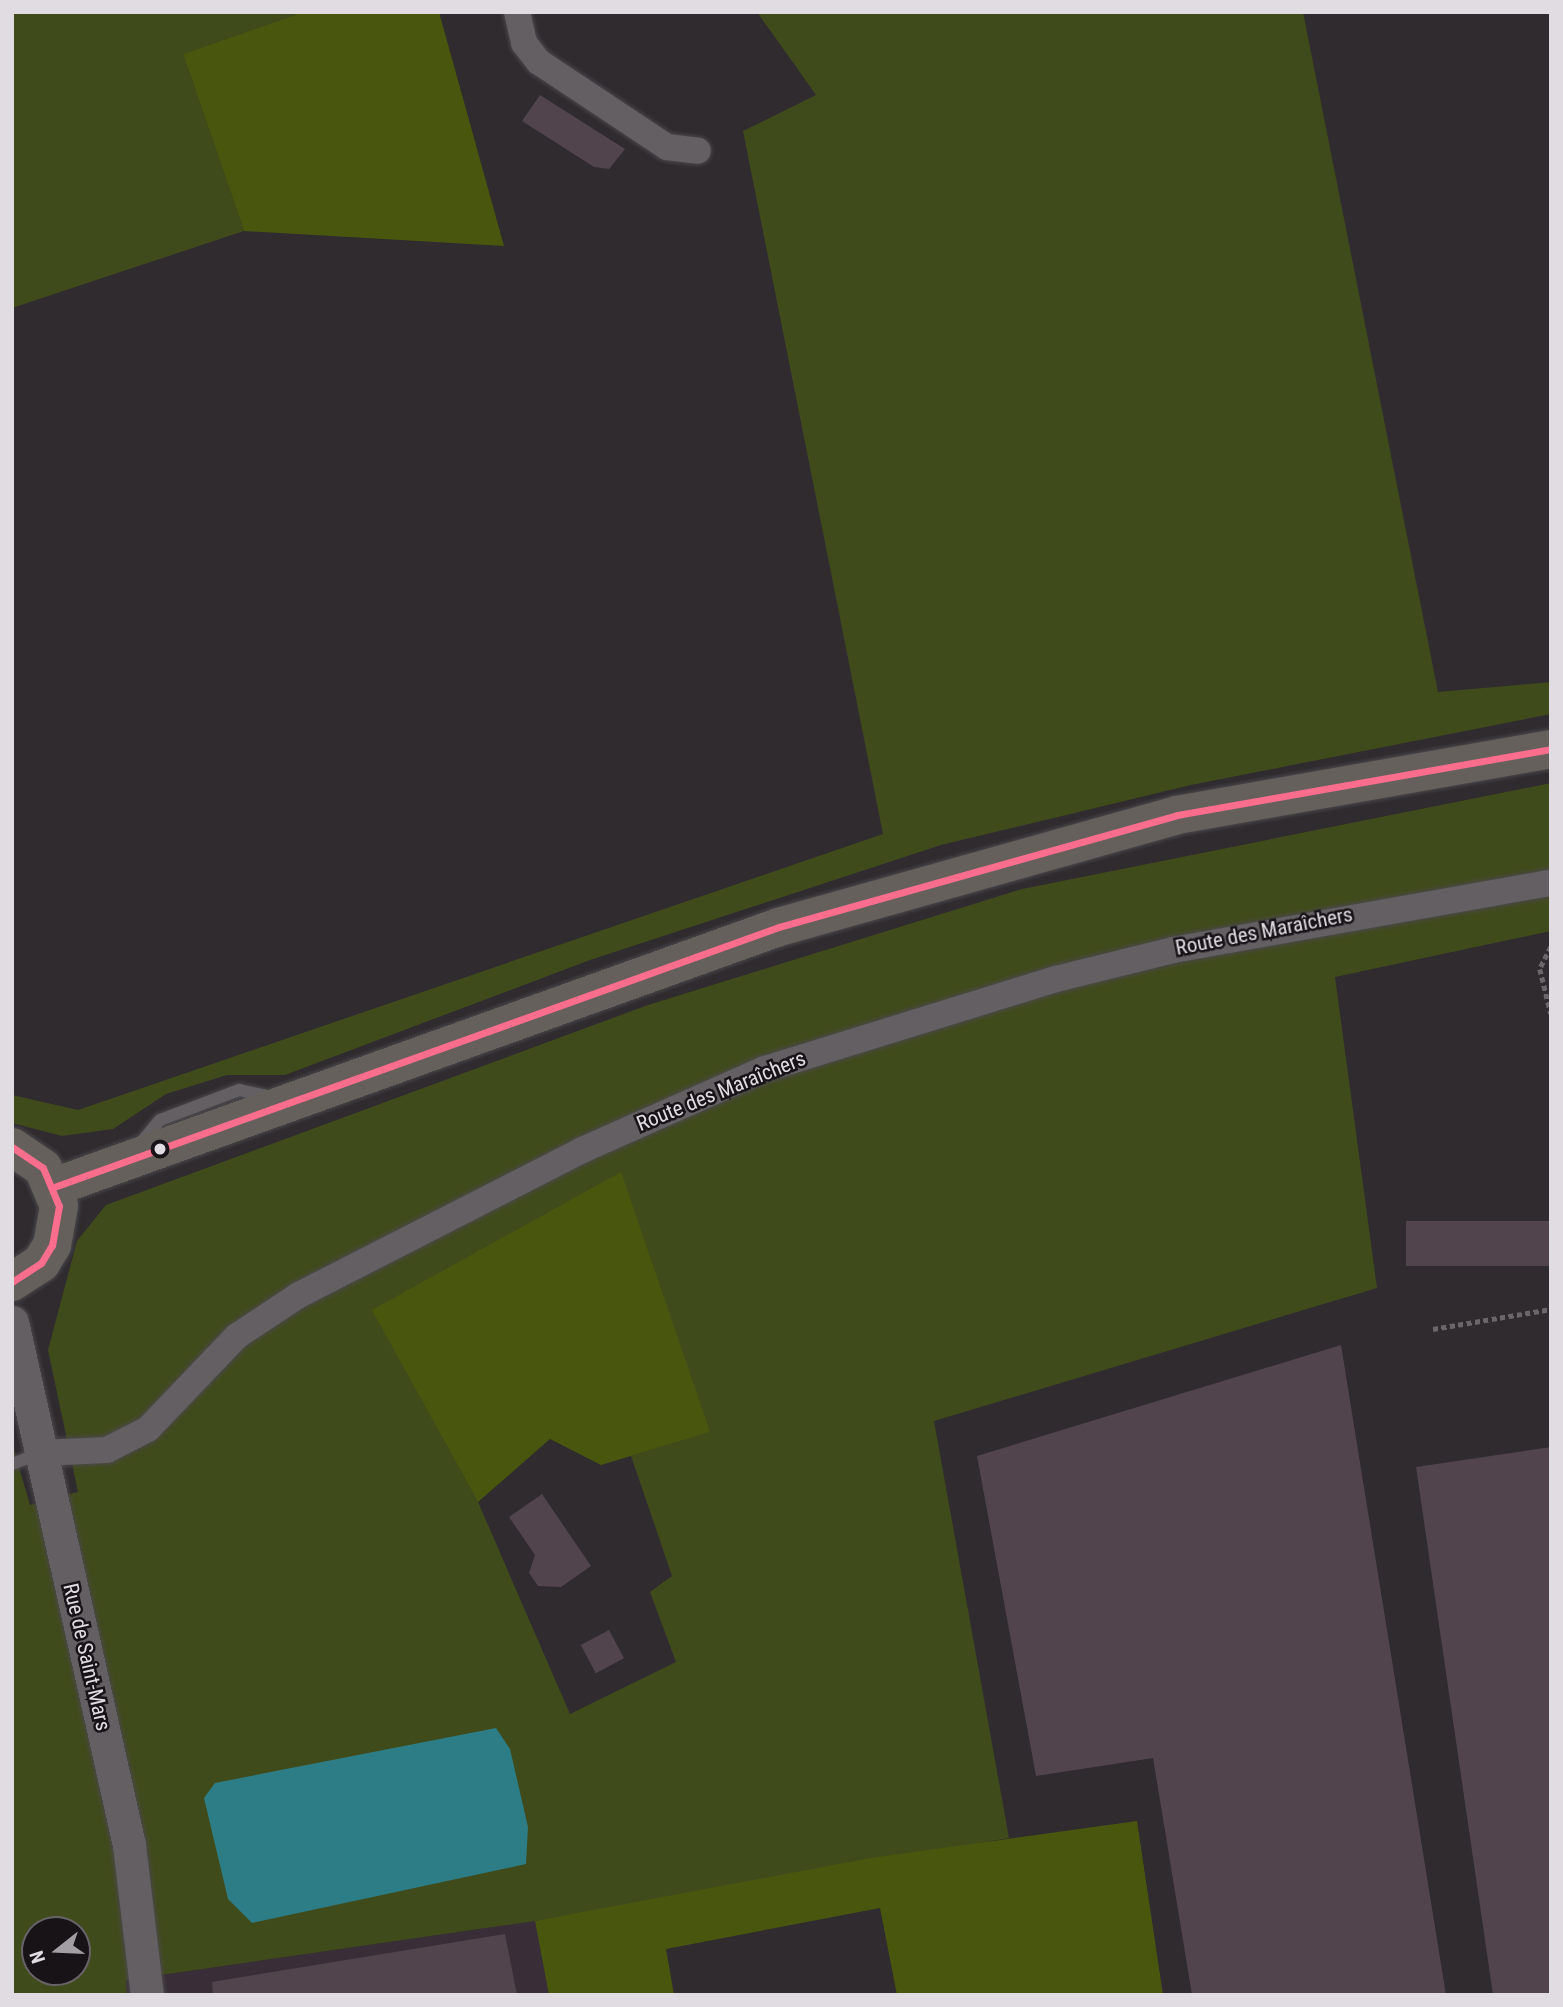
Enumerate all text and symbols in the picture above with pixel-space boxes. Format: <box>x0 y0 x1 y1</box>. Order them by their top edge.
street label: Route des Maraîchers <box>1173 901 1355 961</box>
street label: Route des Maraîchers <box>633 1046 809 1136</box>
unlabelled marker <box>153 1142 167 1156</box>
street label: Rue de Saint-Mars <box>58 1581 116 1733</box>
north arrow <box>21 1916 91 1986</box>
text: N <box>25 1948 50 1966</box>

